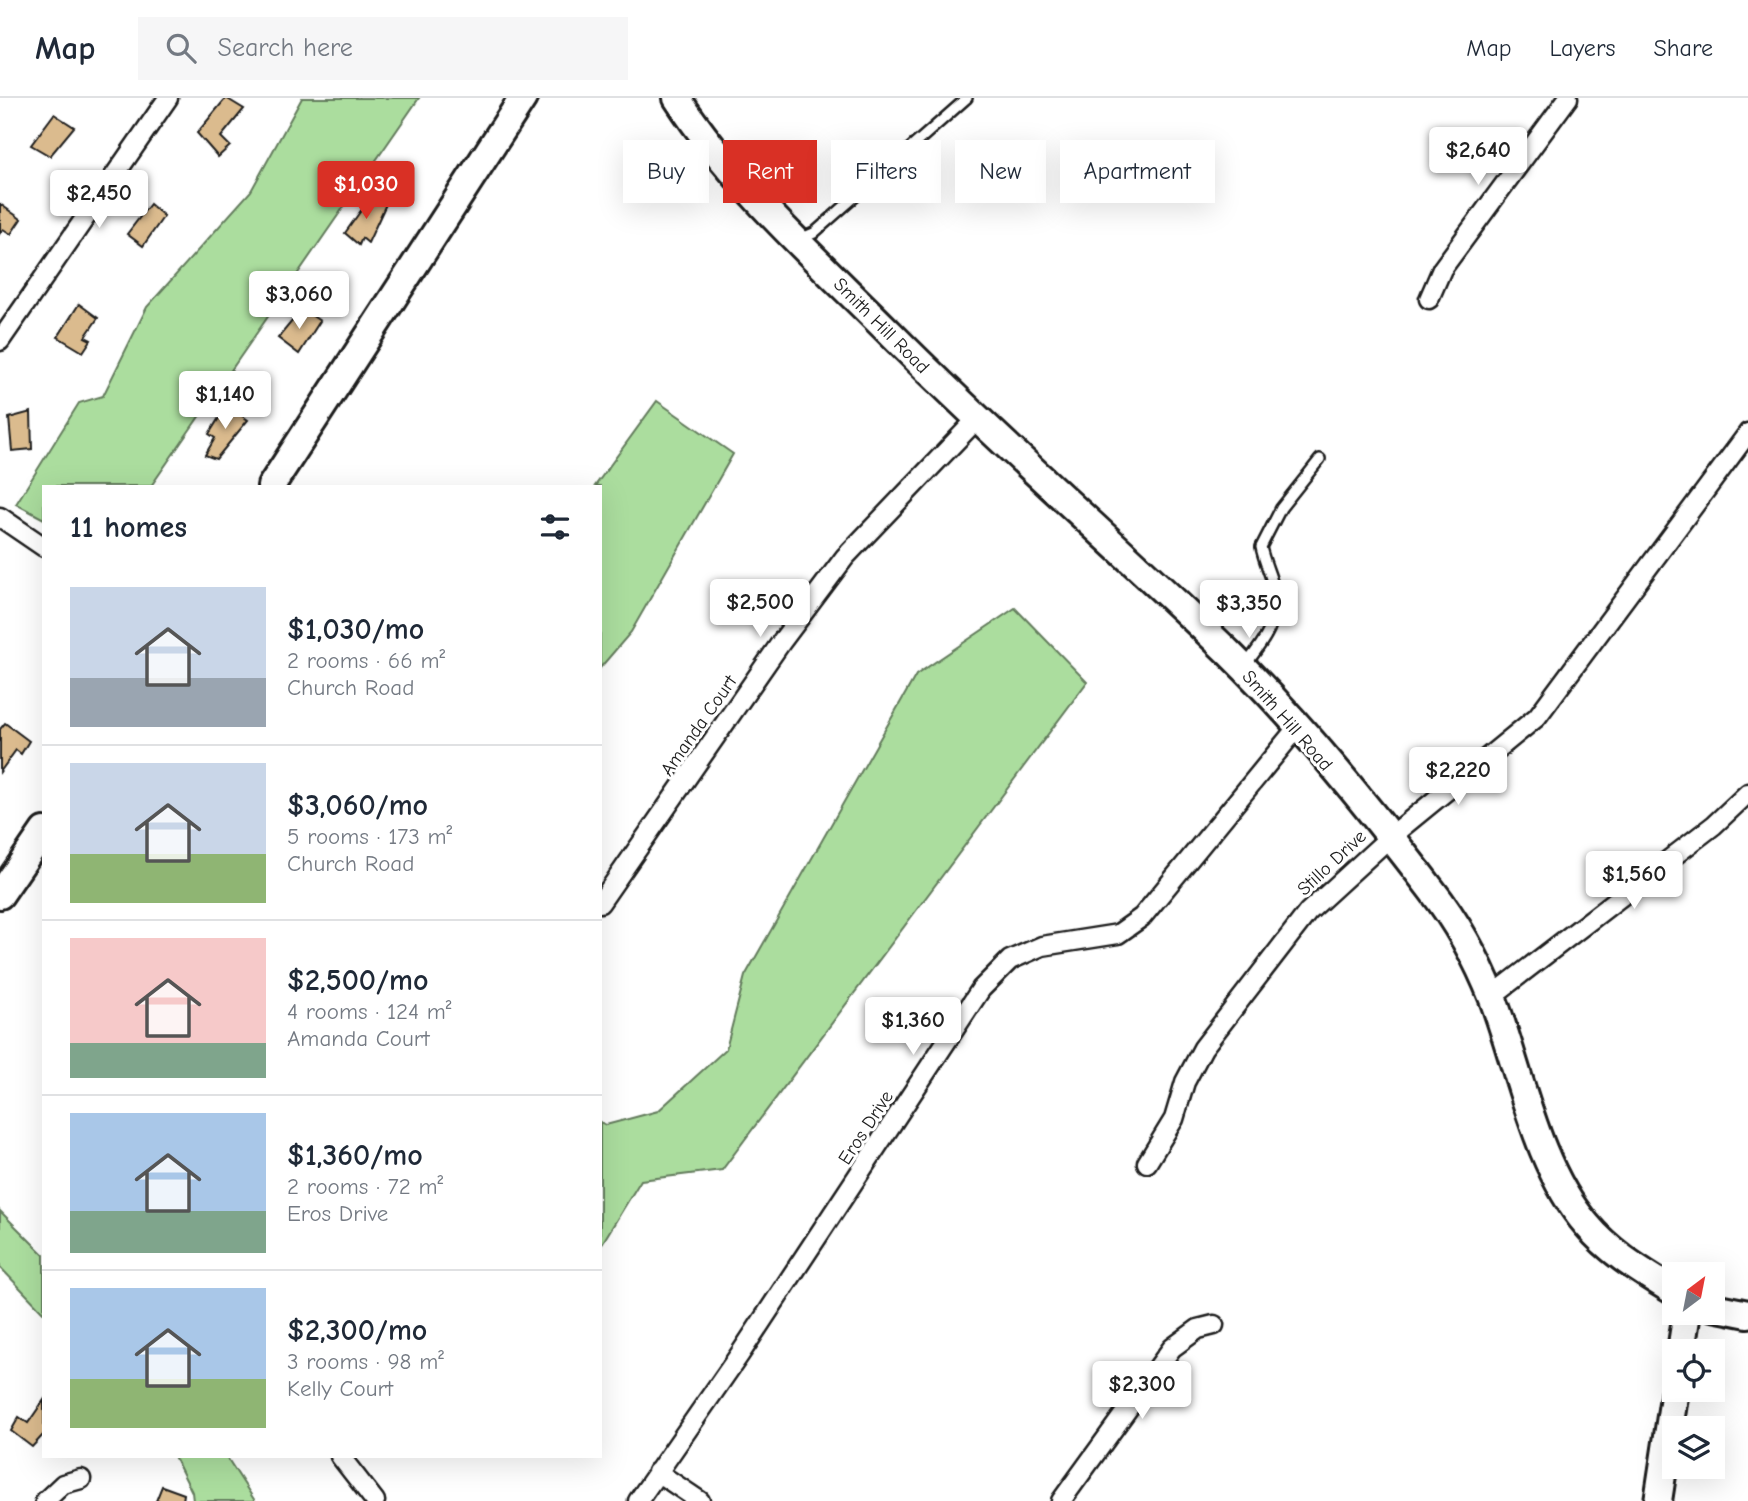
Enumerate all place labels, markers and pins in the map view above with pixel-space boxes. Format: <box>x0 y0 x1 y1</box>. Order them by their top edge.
pin: $2,640 <box>1421 127 1535 187</box>
pin: $1,030 <box>309 162 423 221</box>
pin: $2,450 <box>42 170 156 230</box>
pin: $3,060 <box>242 272 356 331</box>
pin: $1,140 <box>168 372 282 431</box>
pin: $2,500 <box>703 580 817 639</box>
pin: $3,350 <box>1192 580 1306 640</box>
pin: $2,220 <box>1401 748 1515 807</box>
pin: $1,560 <box>1577 852 1691 911</box>
pin: $1,360 <box>856 998 970 1057</box>
pin: $2,300 <box>1085 1362 1199 1421</box>

